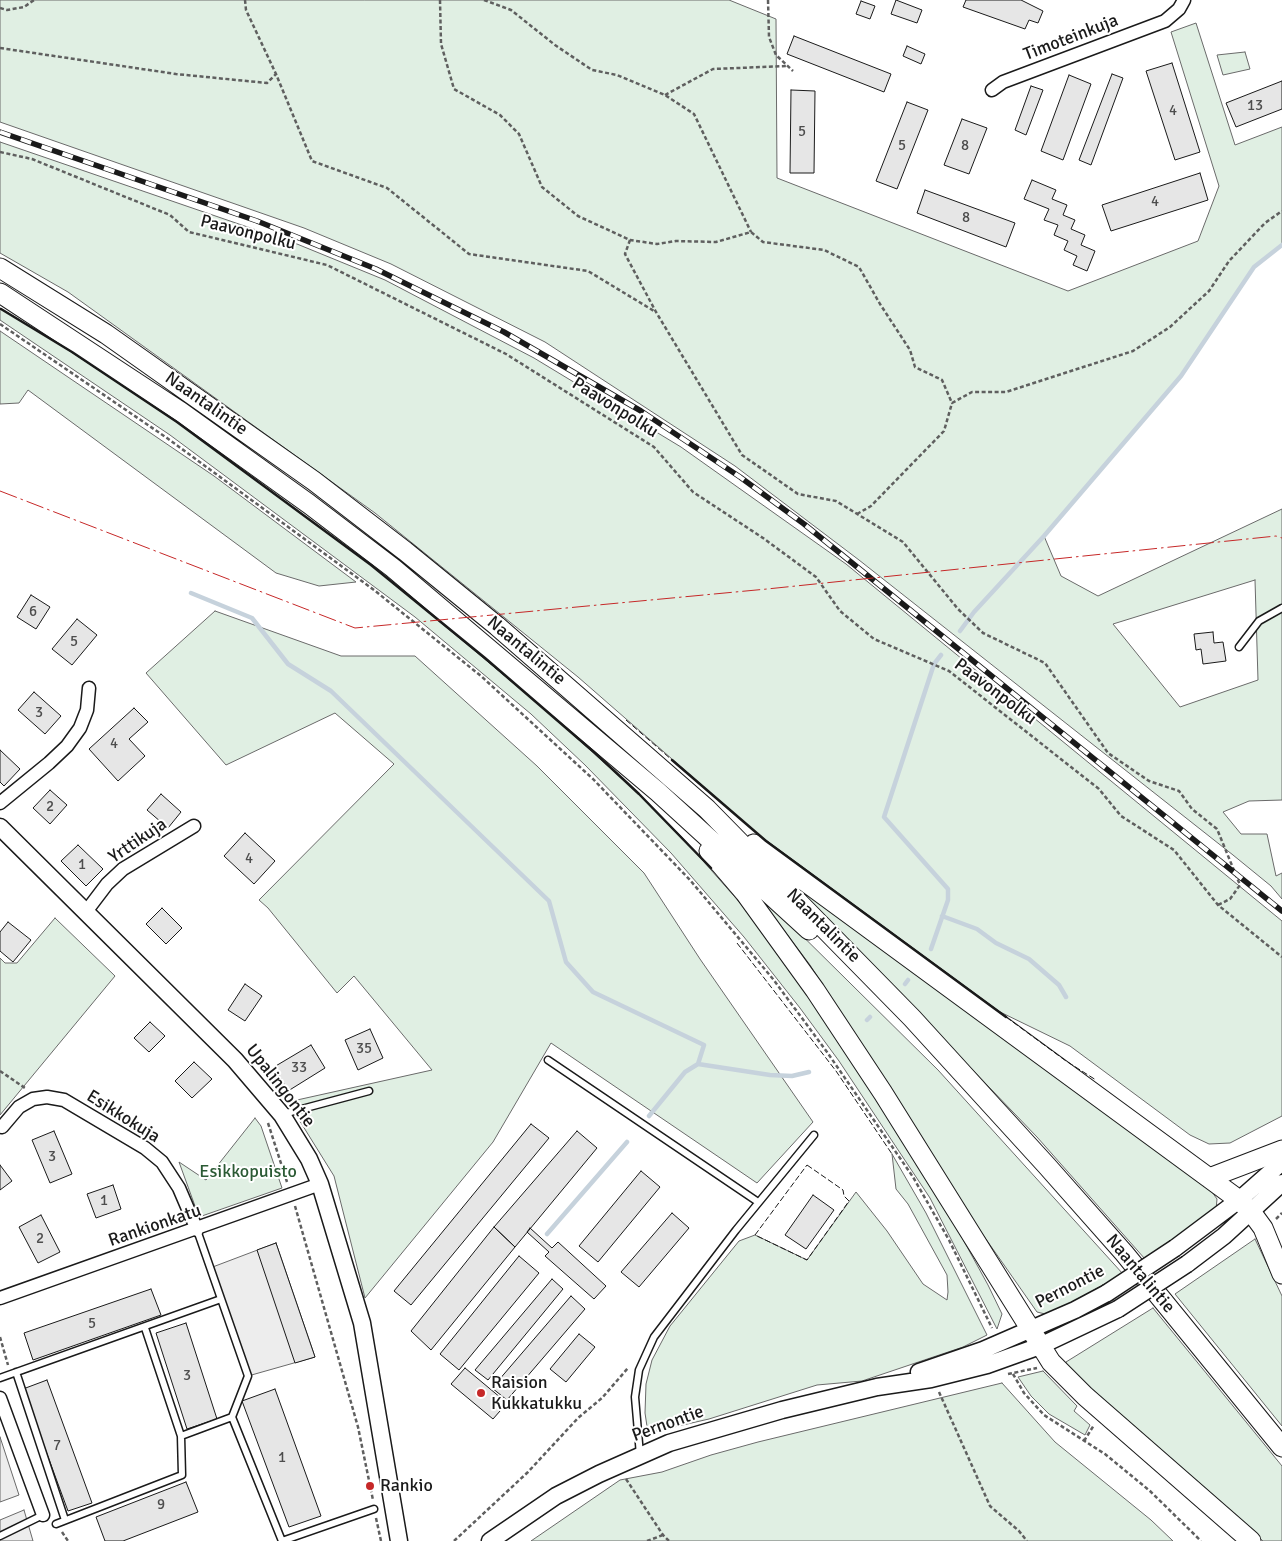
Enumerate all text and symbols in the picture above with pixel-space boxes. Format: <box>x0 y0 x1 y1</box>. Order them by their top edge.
street label: Timoteinkuja <box>1021 10 1121 66</box>
house number: 13 <box>1247 97 1263 115</box>
house number: 4 <box>1169 102 1177 120</box>
house number: 5 <box>798 123 806 141</box>
house number: 5 <box>898 137 906 155</box>
house number: 8 <box>961 137 969 155</box>
house number: 4 <box>1151 193 1159 211</box>
house number: 8 <box>962 209 970 227</box>
street label: Paavonpolku <box>198 211 298 255</box>
street label: Naantalintie <box>161 368 251 440</box>
street label: Paavonpolku <box>568 373 662 443</box>
house number: 6 <box>29 603 37 621</box>
street label: Naantalintie <box>482 612 570 690</box>
house number: 5 <box>70 633 78 651</box>
street label: Paavonpolku <box>949 654 1041 730</box>
house number: 3 <box>35 704 43 722</box>
house number: 4 <box>110 735 118 753</box>
house number: 2 <box>46 798 54 816</box>
street label: Yrttikuja <box>105 814 171 868</box>
house number: 4 <box>245 850 253 868</box>
house number: 1 <box>78 856 86 874</box>
street label: Naantalintie <box>781 884 865 968</box>
street label: Upalingontie <box>241 1040 319 1132</box>
house number: 35 <box>356 1040 372 1058</box>
house number: 33 <box>291 1059 307 1077</box>
street label: Esikkokuja <box>82 1086 164 1148</box>
house number: 3 <box>48 1148 56 1166</box>
park label: Esikkopuisto <box>199 1161 297 1183</box>
house number: 1 <box>100 1192 108 1210</box>
street label: Rankionkatu <box>106 1200 204 1252</box>
house number: 2 <box>36 1230 44 1248</box>
street label: Naantalintie <box>1101 1230 1179 1318</box>
street label: Pernontie <box>1032 1260 1108 1314</box>
house number: 5 <box>88 1315 96 1333</box>
house number: 3 <box>183 1367 191 1385</box>
place label: Raision Kukkatukku <box>491 1372 582 1415</box>
marker: Raision Kukkatukku <box>475 1387 487 1399</box>
street label: Pernontie <box>629 1401 707 1447</box>
house number: 7 <box>53 1437 61 1455</box>
house number: 1 <box>278 1449 286 1467</box>
place label: Rankio <box>380 1475 433 1497</box>
marker: Rankio <box>364 1480 376 1492</box>
house number: 9 <box>157 1496 165 1514</box>

